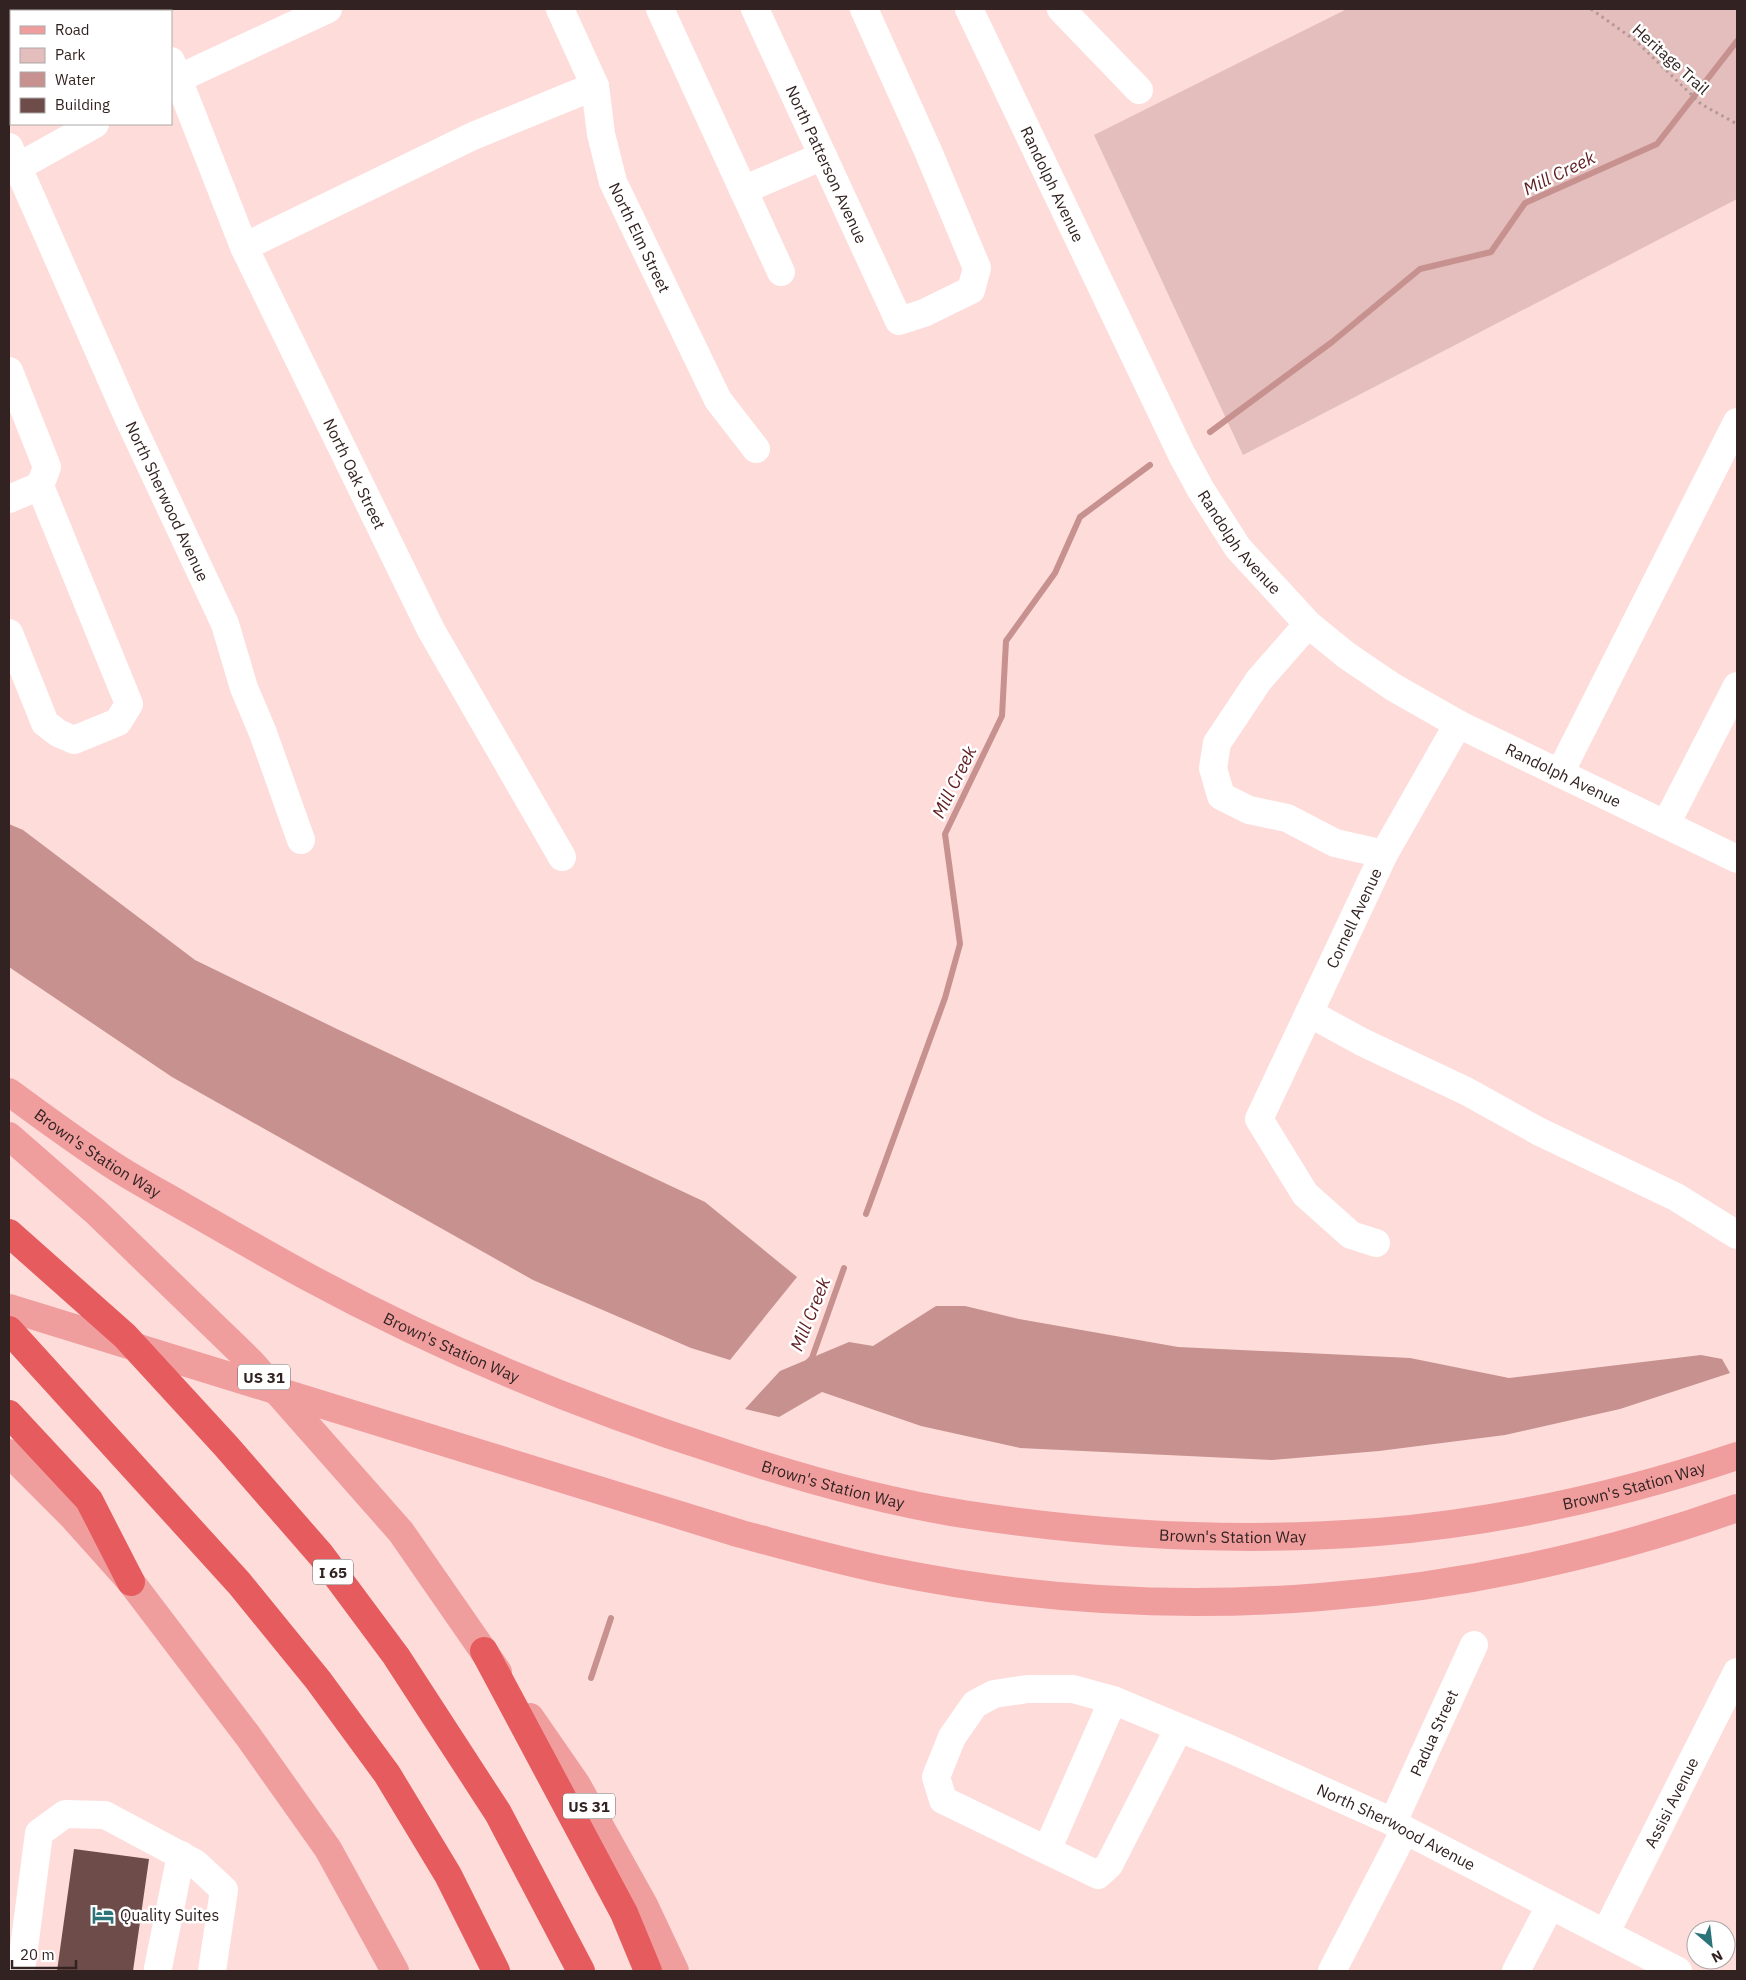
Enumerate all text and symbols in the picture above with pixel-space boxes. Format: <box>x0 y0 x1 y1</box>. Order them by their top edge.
legend <box>10 10 172 125</box>
street label: Heritage Trail <box>1629 19 1713 99</box>
text: Road <box>55 20 90 39</box>
text: Park <box>55 45 85 64</box>
text: Water <box>55 70 96 89</box>
street label: North Patterson Avenue <box>782 82 872 247</box>
text: Building <box>55 95 110 114</box>
street label: Randolph Avenue <box>1016 123 1089 245</box>
water label: Mill Creek <box>1519 145 1599 200</box>
street label: North Elm Street <box>605 179 675 296</box>
street label: North Oak Street <box>319 415 390 532</box>
street label: North Sherwood Avenue <box>121 418 214 585</box>
street label: Randolph Avenue <box>1194 486 1286 598</box>
street label: Randolph Avenue <box>1502 739 1625 812</box>
water label: Mill Creek <box>927 742 982 822</box>
street label: Cornell Avenue <box>1322 865 1386 971</box>
street label: Brown's Station Way <box>31 1104 165 1202</box>
water label: Mill Creek <box>785 1273 835 1354</box>
street label: Brown's Station Way <box>380 1308 523 1387</box>
road number: US 31 <box>238 1364 290 1390</box>
street label: Brown's Station Way <box>759 1455 907 1513</box>
street label: Brown's Station Way <box>1560 1457 1708 1514</box>
street label: Brown's Station Way <box>1158 1525 1307 1547</box>
road number: I 65 <box>313 1560 353 1584</box>
street label: Padua Street <box>1405 1687 1462 1779</box>
street label: Assisi Avenue <box>1640 1754 1703 1851</box>
street label: North Sherwood Avenue <box>1314 1779 1479 1875</box>
road number: US 31 <box>563 1794 615 1818</box>
hotel icon: Quality Suites <box>90 1902 116 1928</box>
place label: Quality Suites <box>120 1905 219 1925</box>
north arrow <box>1686 1920 1736 1970</box>
scale bar <box>12 1938 76 1970</box>
text: 20 m <box>20 1945 55 1964</box>
text: N <box>1708 1946 1726 1967</box>

